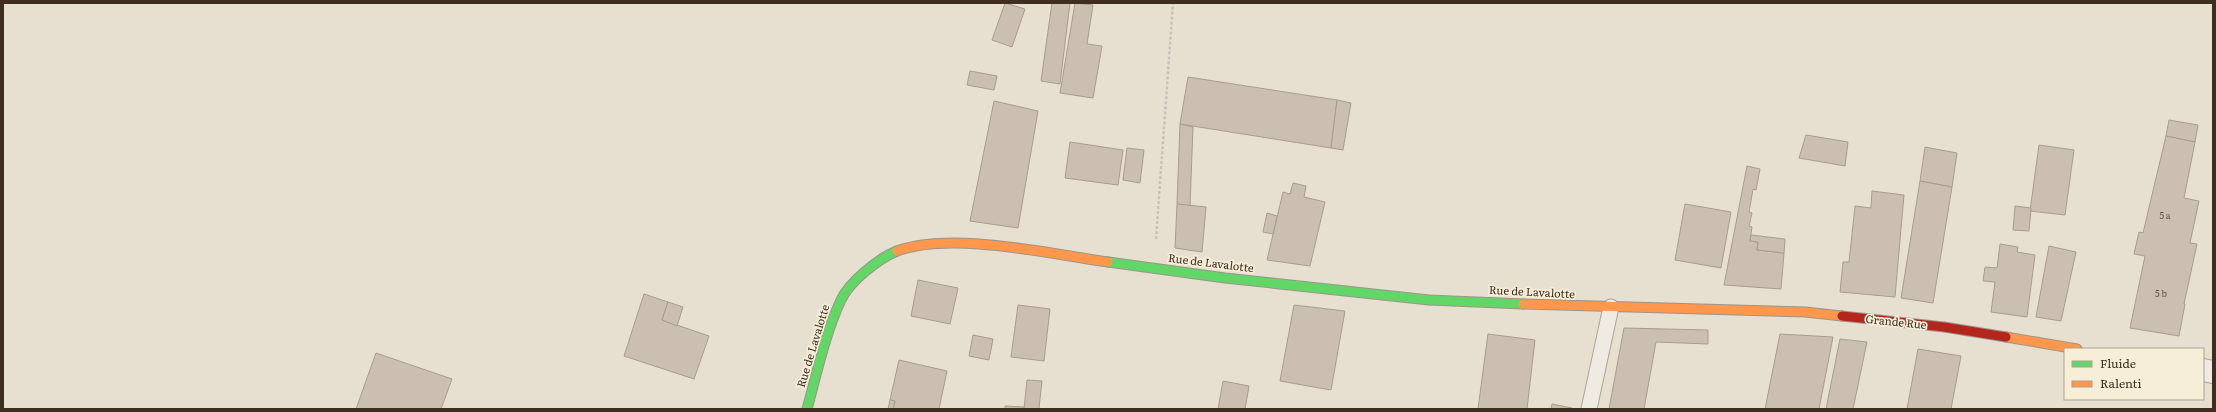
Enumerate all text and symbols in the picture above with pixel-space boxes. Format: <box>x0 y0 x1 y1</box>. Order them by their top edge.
house number: 5 a <box>2159 208 2171 222</box>
street label: Rue de Lavalotte <box>1167 249 1255 275</box>
street label: Rue de Lavalotte <box>1489 281 1576 301</box>
house number: 5 b <box>2155 286 2167 300</box>
street label: Rue de Lavalotte <box>792 302 832 389</box>
street label: Grande Rue <box>1865 310 1928 332</box>
legend <box>2064 348 2204 400</box>
text: Fluide <box>2100 354 2136 372</box>
text: Ralenti <box>2100 374 2141 392</box>

